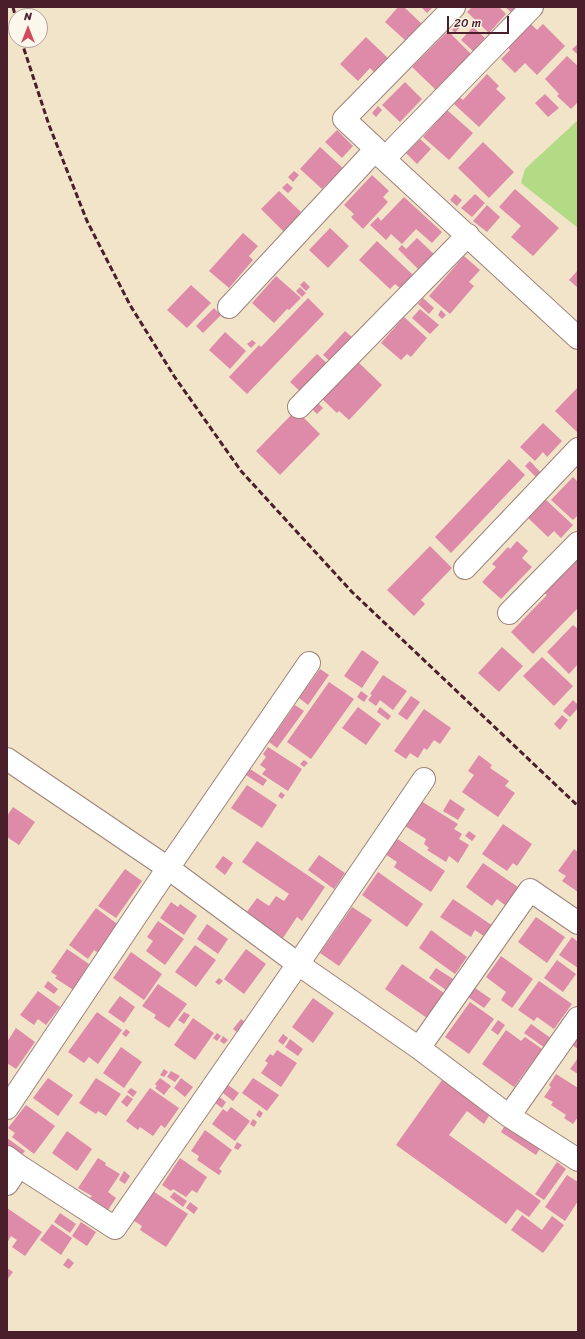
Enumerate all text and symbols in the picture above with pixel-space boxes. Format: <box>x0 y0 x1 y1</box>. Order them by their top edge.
text: N <box>24 7 32 26</box>
north arrow <box>8 8 48 48</box>
scale bar <box>449 8 511 34</box>
text: 20 m <box>454 12 481 34</box>

